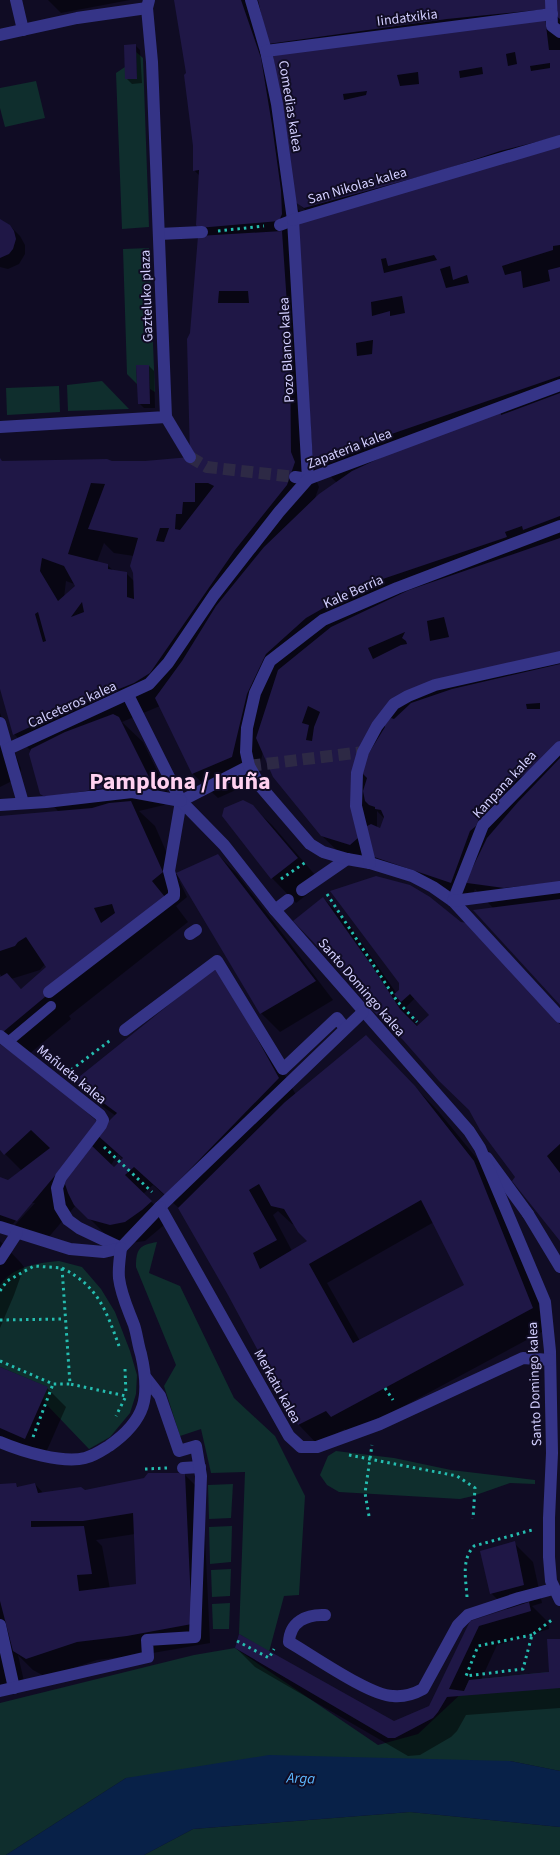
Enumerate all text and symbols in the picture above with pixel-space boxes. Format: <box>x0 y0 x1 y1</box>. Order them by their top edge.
street label: Iindatxikia <box>376 4 439 32</box>
street label: Comedias kalea <box>273 59 307 153</box>
street label: San Nikolas kalea <box>305 162 409 210</box>
street label: Gazteluko plaza <box>135 249 159 343</box>
street label: Pozo Blanco kalea <box>274 297 300 403</box>
street label: Zapateria kalea <box>304 424 395 474</box>
street label: Kale Berria <box>320 570 387 614</box>
street label: Calceteros kalea <box>25 676 120 733</box>
street label: Kanpana kalea <box>468 746 541 823</box>
district label: Pamplona / Iruña <box>89 764 271 799</box>
street label: Santo Domingo kalea <box>313 934 410 1041</box>
street label: Mañueta kalea <box>32 1040 111 1109</box>
street label: Santo Domingo kalea <box>523 1321 547 1447</box>
street label: Merkatu kalea <box>248 1346 306 1427</box>
water label: Arga <box>285 1767 316 1789</box>

